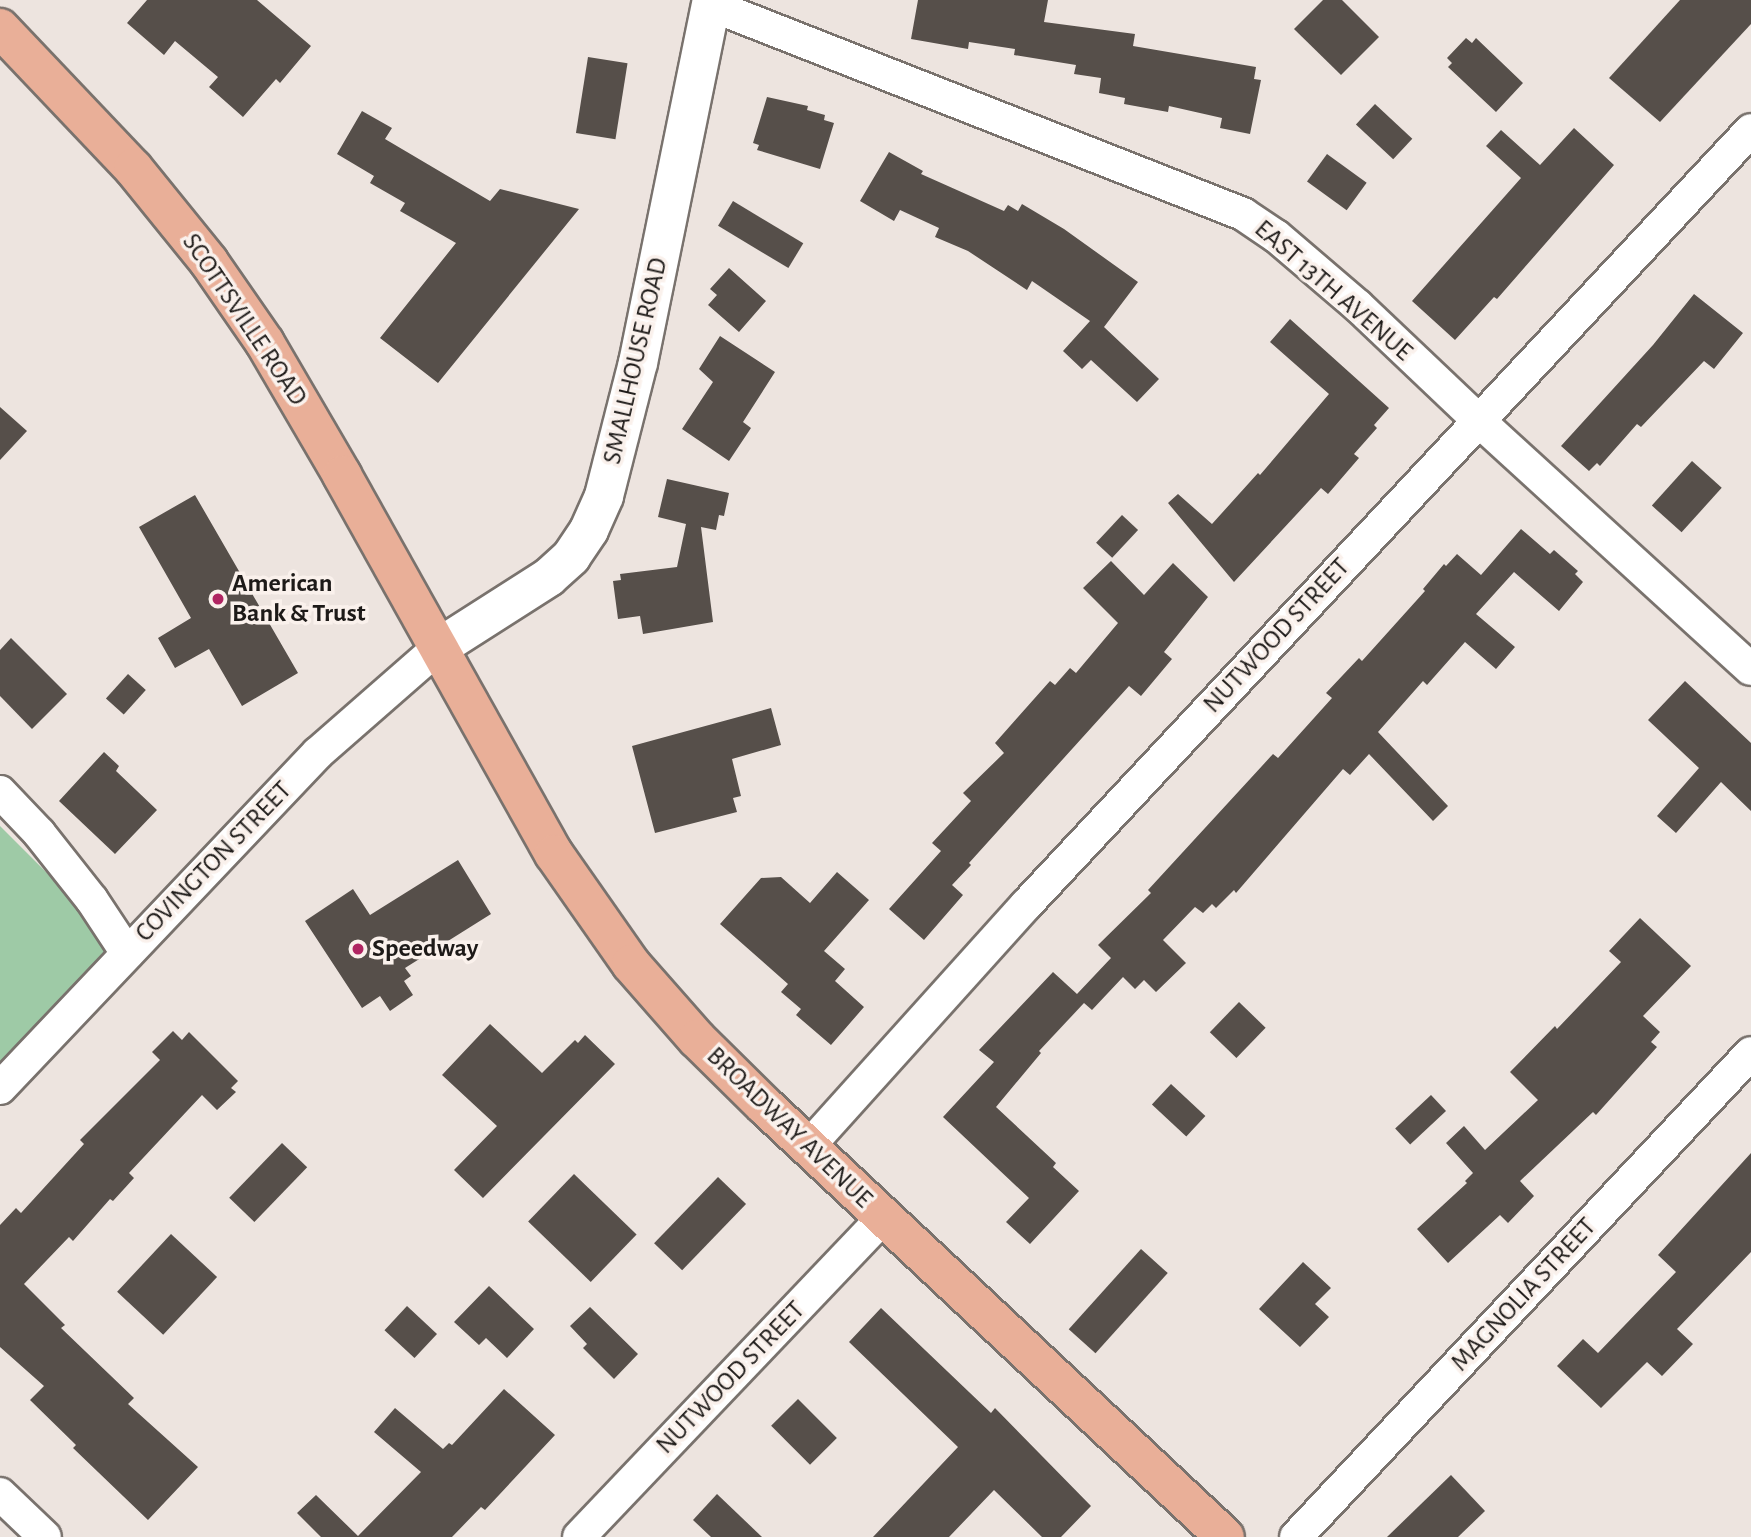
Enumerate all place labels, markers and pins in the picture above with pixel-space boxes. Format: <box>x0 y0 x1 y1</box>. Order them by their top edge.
place label: American Bank & Trust <box>232 568 365 630</box>
marker: American Bank & Trust <box>210 591 226 607</box>
place label: Speedway <box>372 933 478 965</box>
marker: Speedway <box>350 941 366 957</box>

